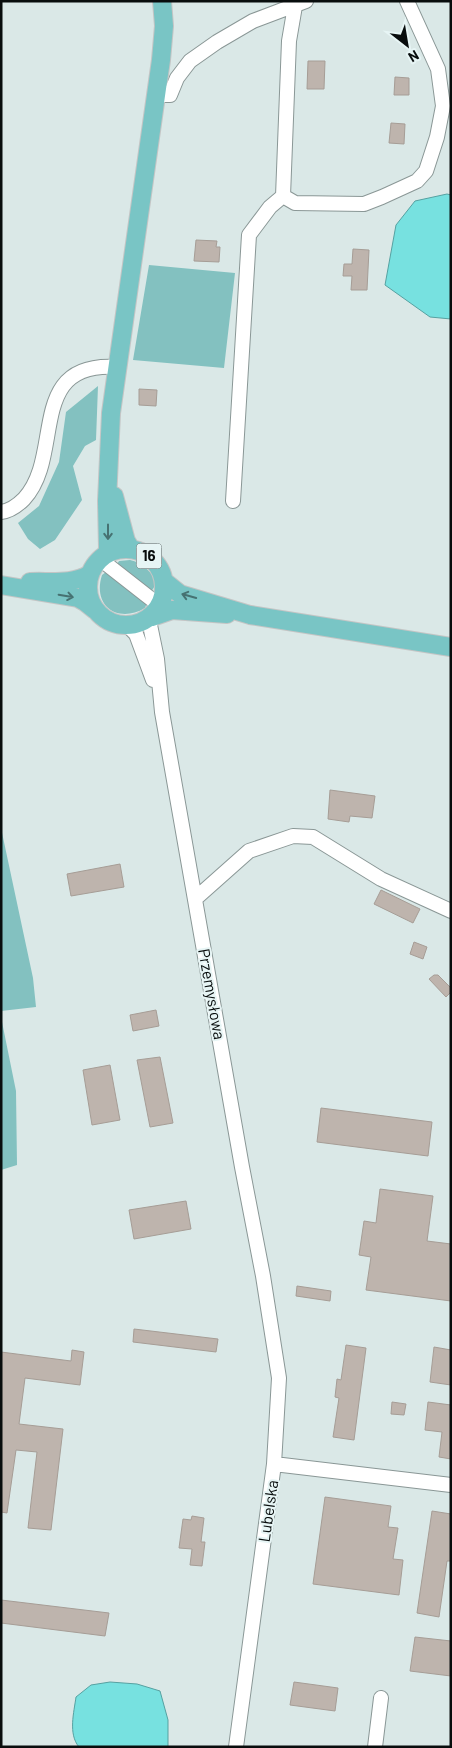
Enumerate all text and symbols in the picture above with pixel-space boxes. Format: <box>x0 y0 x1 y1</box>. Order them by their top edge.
north arrow <box>382 20 432 70</box>
text: N <box>406 47 422 66</box>
one-way arrow <box>103 523 113 539</box>
road number: 16 <box>136 544 162 568</box>
one-way arrow <box>181 591 197 601</box>
one-way arrow <box>58 592 74 602</box>
street label: Przemysłowa <box>195 947 230 1041</box>
street label: Lubelska <box>254 1479 281 1543</box>

